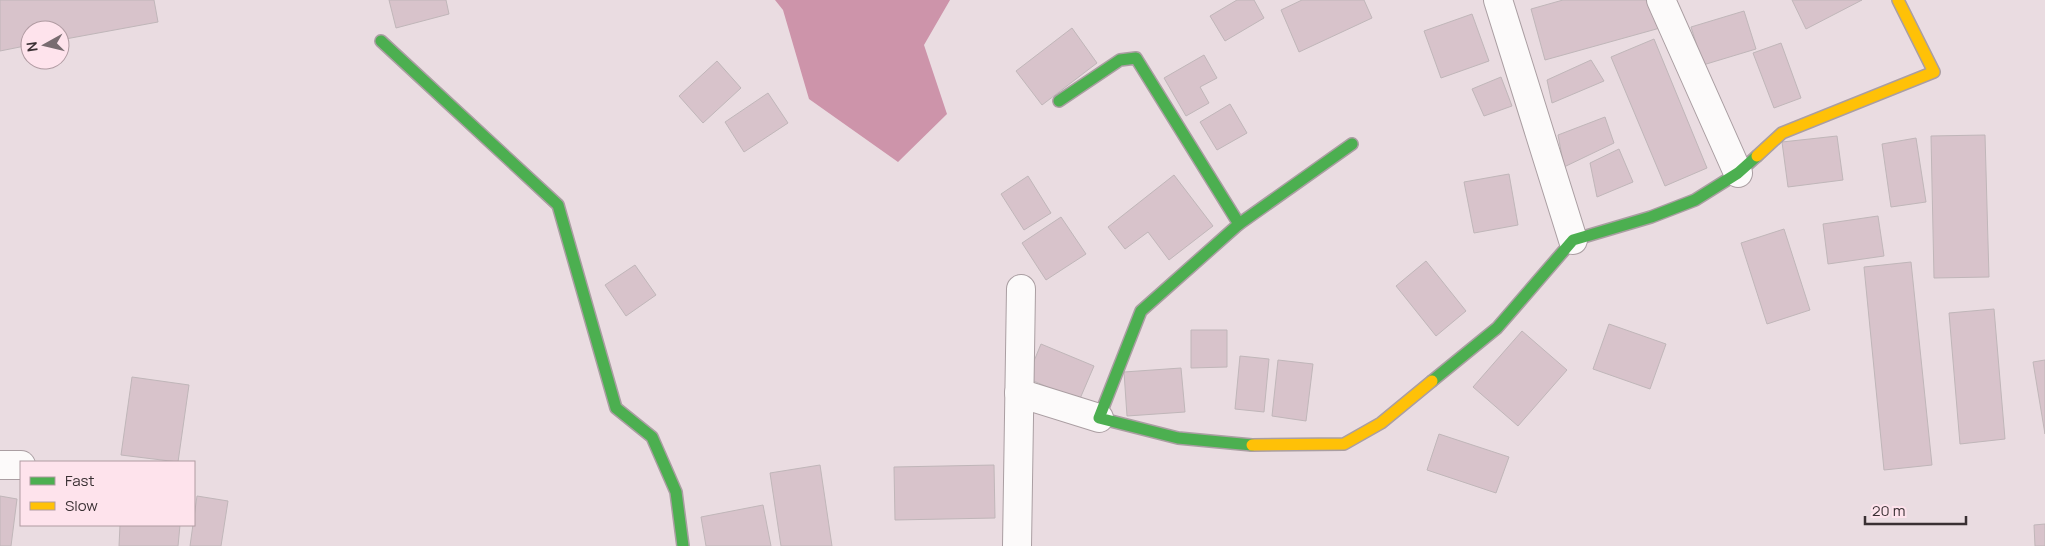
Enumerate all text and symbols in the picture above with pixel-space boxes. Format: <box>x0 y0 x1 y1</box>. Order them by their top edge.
north arrow <box>20 20 70 70</box>
text: N <box>22 41 42 53</box>
legend <box>20 461 195 526</box>
text: Fast <box>65 470 94 491</box>
scale bar <box>1865 494 1966 526</box>
text: Slow <box>65 495 98 516</box>
text: 20 m <box>1872 500 1905 521</box>

